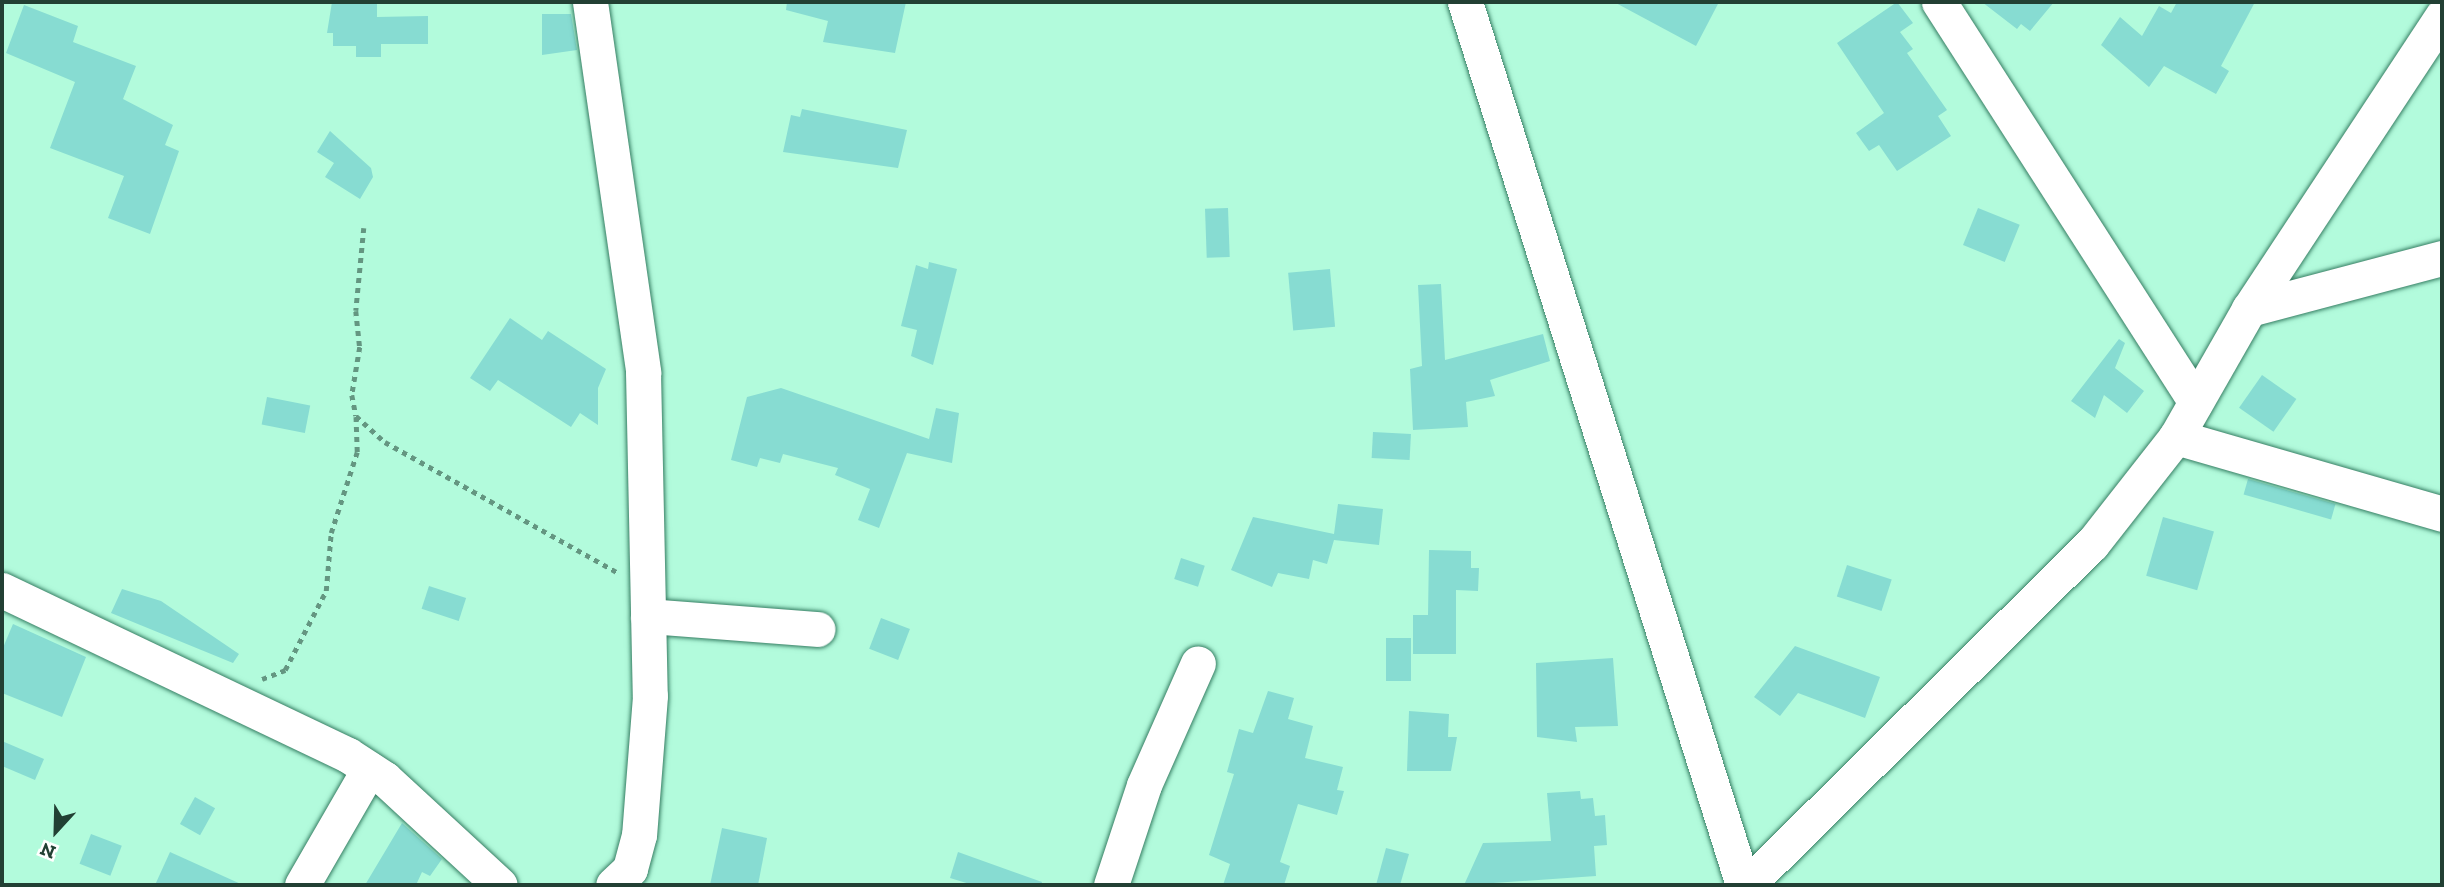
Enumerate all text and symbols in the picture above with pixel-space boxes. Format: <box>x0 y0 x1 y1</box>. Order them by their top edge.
north arrow <box>21 796 91 866</box>
text: N <box>37 838 59 864</box>

